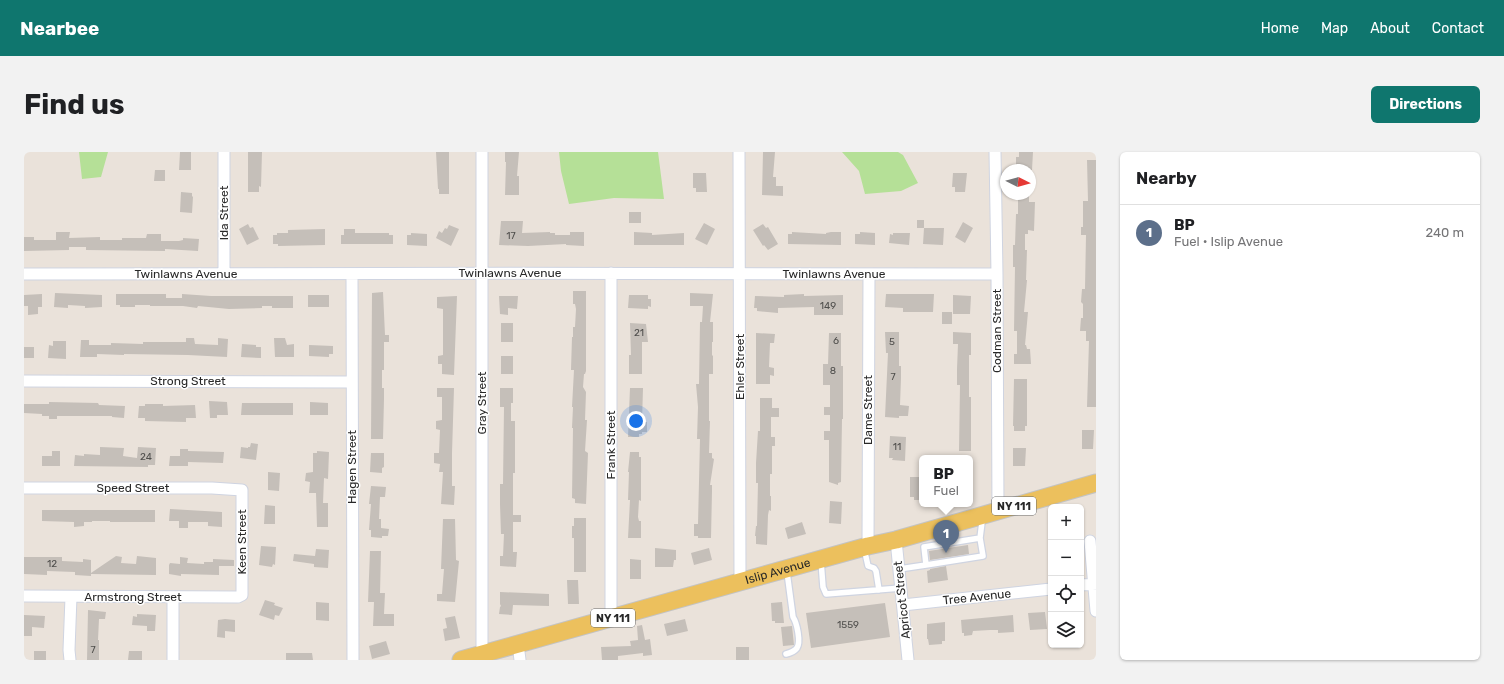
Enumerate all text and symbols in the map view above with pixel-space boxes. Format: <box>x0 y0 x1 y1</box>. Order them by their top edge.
text: Nearbee <box>20 17 99 40</box>
text: Home <box>1261 20 1299 37</box>
text: Map <box>1321 20 1348 37</box>
text: About <box>1370 20 1410 37</box>
text: Contact <box>1432 20 1484 37</box>
button: Directions <box>1371 86 1480 123</box>
text: Find us <box>24 88 124 121</box>
north arrow <box>1000 164 1036 200</box>
text: Nearby <box>1136 168 1197 188</box>
street label: Ida Street <box>217 185 231 240</box>
text: BP <box>1174 216 1195 234</box>
text: 1 <box>1146 225 1152 240</box>
text: 240 m <box>1425 225 1464 240</box>
house number: 17 <box>506 230 516 242</box>
text: Fuel · Islip Avenue <box>1174 234 1283 249</box>
street label: Twinlawns Avenue <box>458 266 562 280</box>
street label: Twinlawns Avenue <box>134 267 238 281</box>
street label: Twinlawns Avenue <box>782 267 886 281</box>
street label: Codman Street <box>990 289 1004 373</box>
house number: 149 <box>820 300 836 312</box>
house number: 21 <box>634 327 644 339</box>
street label: Ehler Street <box>733 334 747 400</box>
house number: 6 <box>833 335 839 347</box>
house number: 5 <box>889 336 895 348</box>
house number: 8 <box>830 365 836 377</box>
street label: Gray Street <box>475 371 489 435</box>
house number: 7 <box>890 371 896 383</box>
street label: Strong Street <box>150 374 226 388</box>
street label: Dame Street <box>861 375 875 445</box>
street label: Frank Street <box>604 410 618 479</box>
your location <box>626 411 646 431</box>
street label: Hagen Street <box>345 430 359 504</box>
house number: 11 <box>893 441 901 453</box>
house number: 24 <box>140 451 152 463</box>
popup <box>919 455 973 507</box>
text: BP <box>933 465 954 483</box>
street label: Speed Street <box>97 481 170 495</box>
text: Fuel <box>933 483 959 498</box>
road number: NY 111 <box>992 497 1036 515</box>
map controls <box>1048 504 1084 648</box>
button: + <box>1048 504 1084 540</box>
street label: Keen Street <box>235 509 249 575</box>
pin: 1 <box>933 520 959 553</box>
button: − <box>1048 540 1084 576</box>
street label: Islip Avenue <box>744 555 812 587</box>
house number: 12 <box>47 558 57 570</box>
street label: Apricot Street <box>891 560 913 640</box>
button: locate <box>1048 576 1084 612</box>
street label: Tree Avenue <box>942 586 1012 608</box>
street label: Armstrong Street <box>84 590 182 604</box>
road number: NY 111 <box>591 609 635 627</box>
button: layers <box>1048 612 1084 648</box>
house number: 1559 <box>837 619 859 631</box>
house number: 7 <box>90 644 96 656</box>

